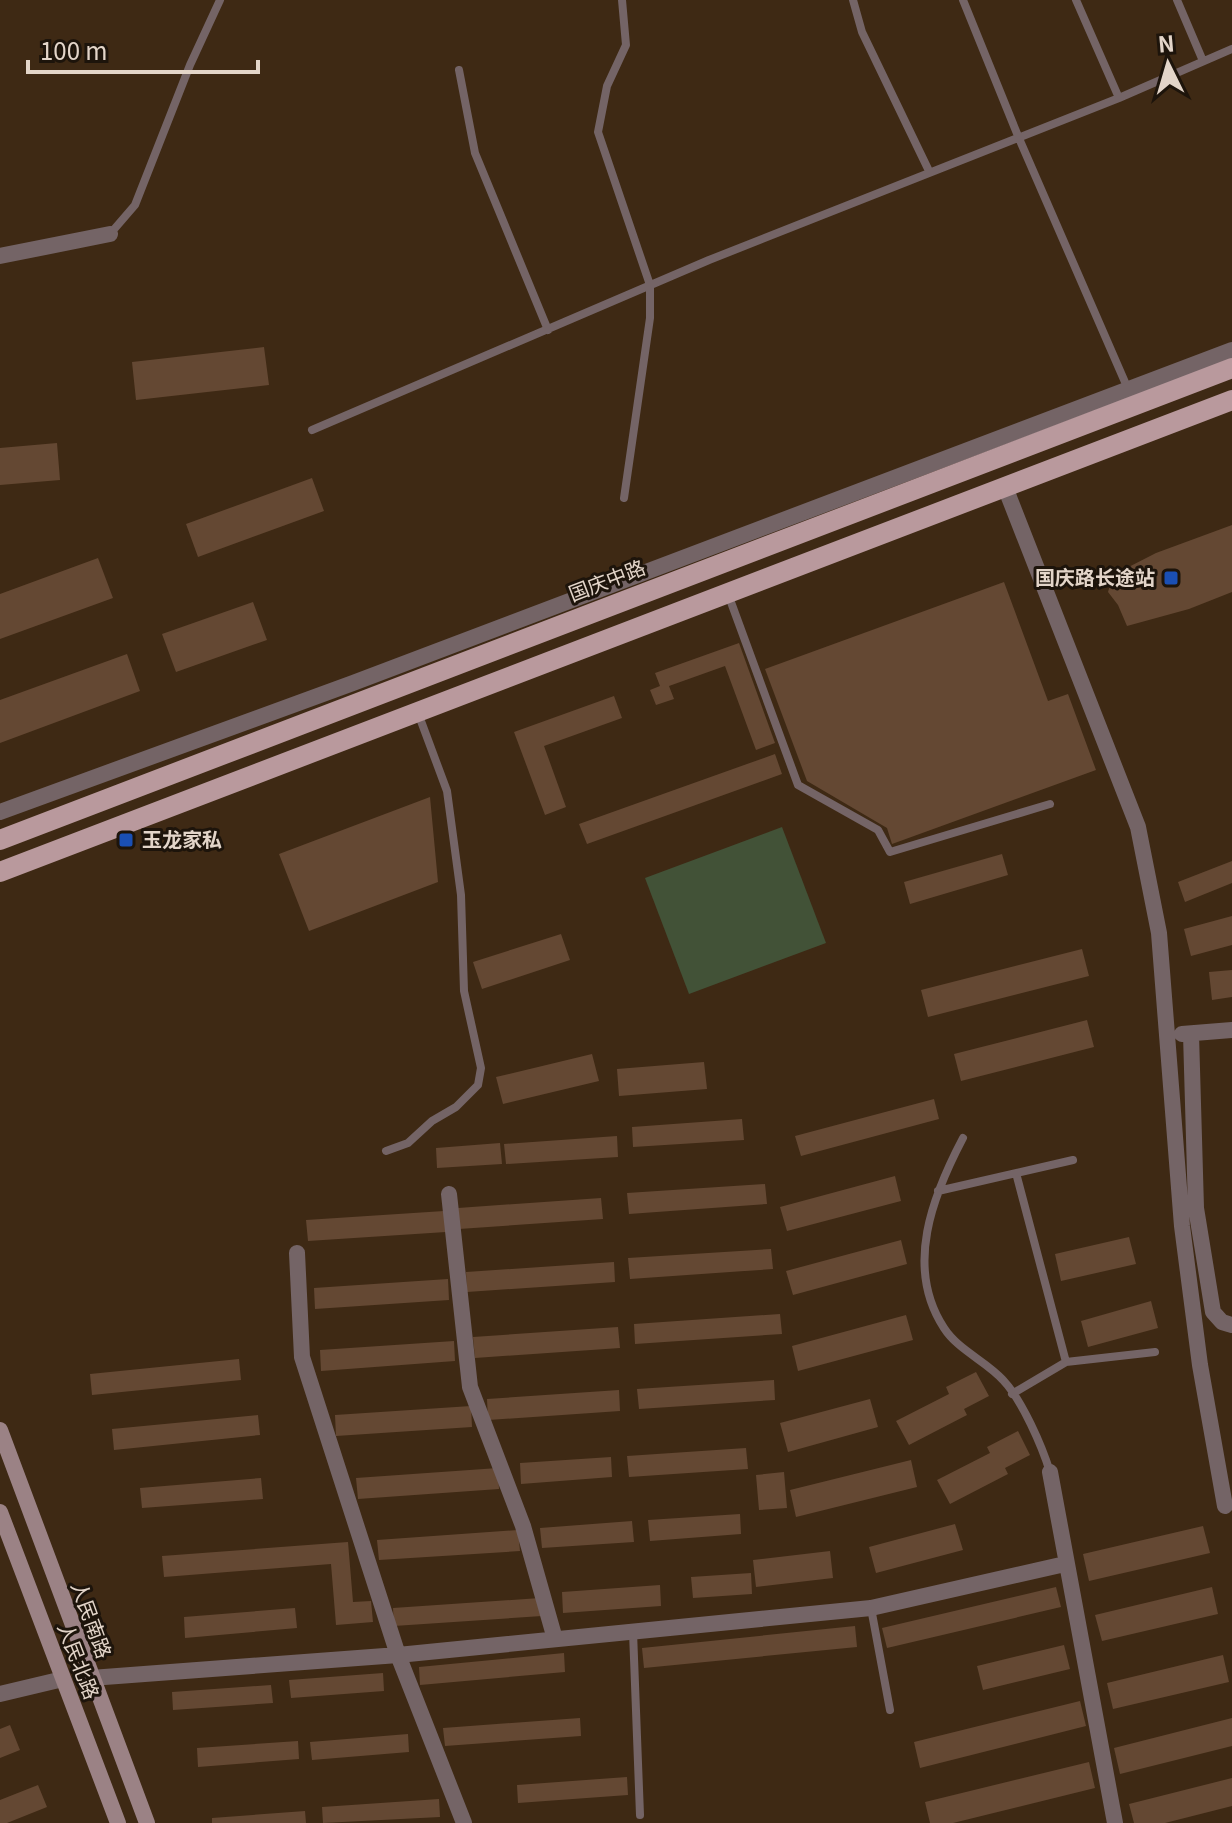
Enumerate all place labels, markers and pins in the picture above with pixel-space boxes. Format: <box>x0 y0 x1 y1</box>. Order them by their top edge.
place label: 国庆路长途站 <box>1035 562 1155 591</box>
marker: 国庆路长途站 <box>1162 569 1180 587</box>
place label: 玉龙家私 <box>142 824 222 853</box>
marker: 玉龙家私 <box>117 831 135 849</box>

